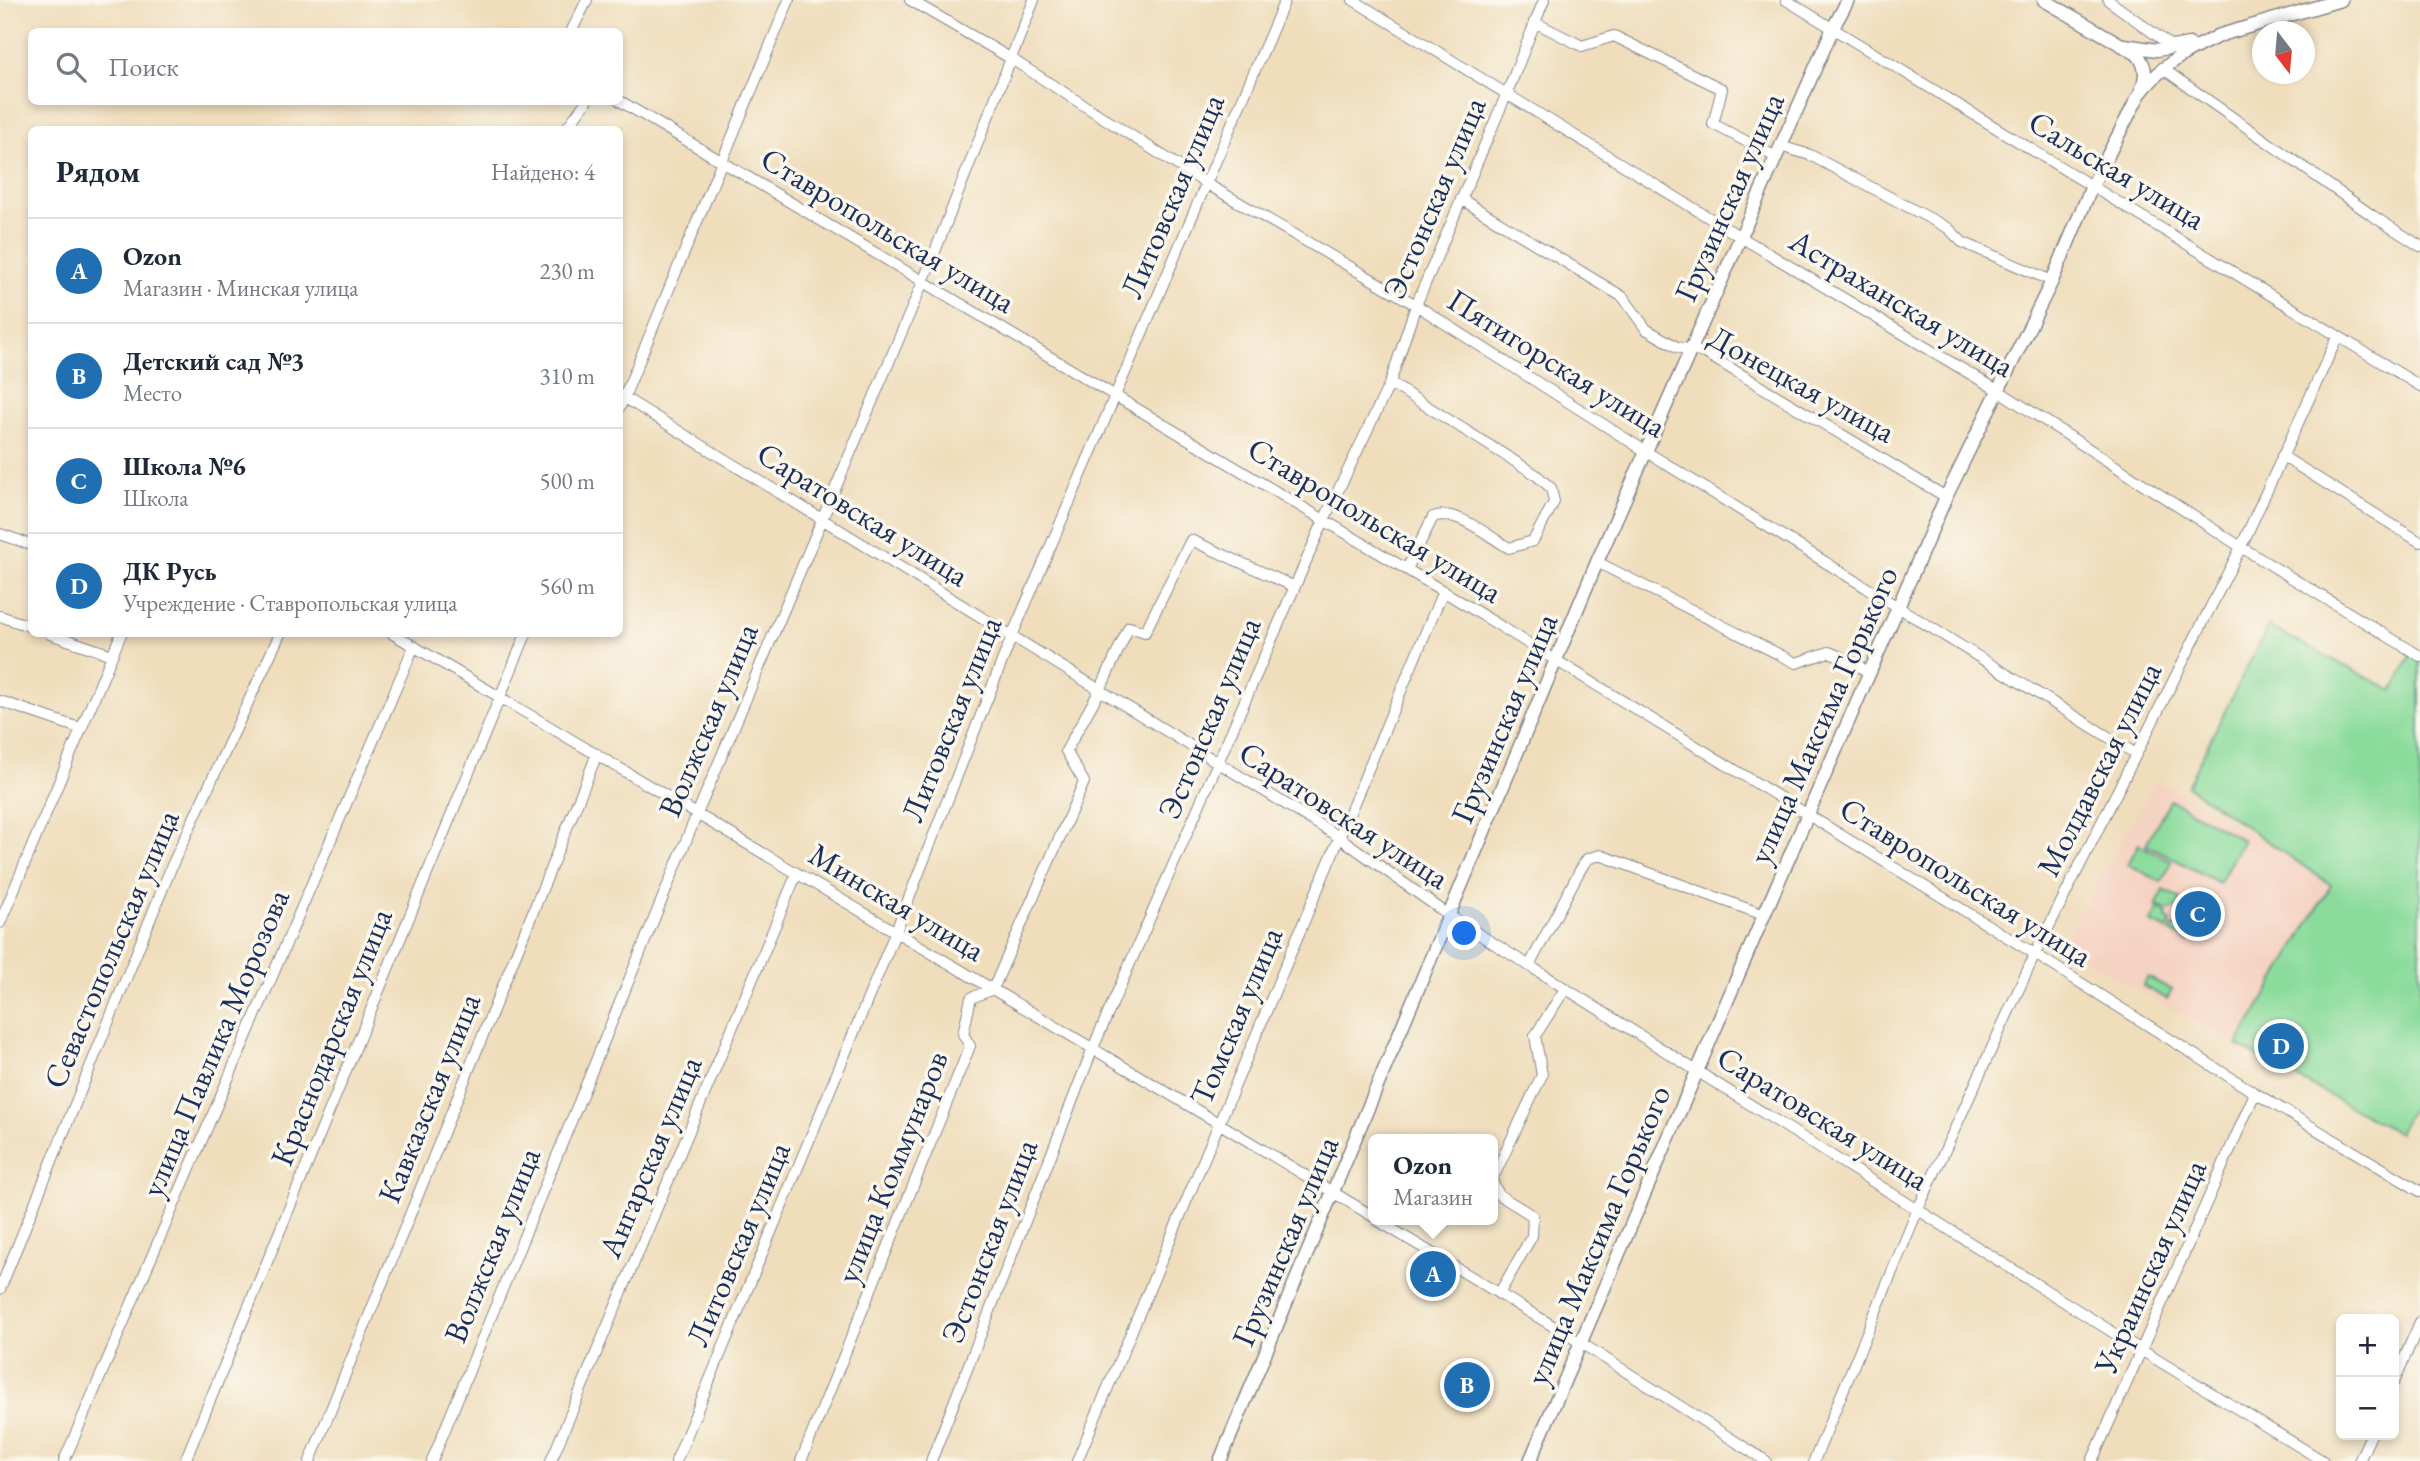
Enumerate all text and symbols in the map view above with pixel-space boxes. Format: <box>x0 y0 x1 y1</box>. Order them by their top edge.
north arrow <box>2252 21 2315 84</box>
search box <box>28 28 623 105</box>
icon: search <box>52 48 90 86</box>
text: Поиск <box>108 50 179 84</box>
street label: Грузинская улица <box>1664 86 1794 308</box>
street label: Литовская улица <box>1110 87 1234 304</box>
street label: Эстонская улица <box>1373 91 1495 305</box>
street label: Сальская улица <box>2021 101 2213 239</box>
street label: Ставропольская улица <box>753 137 1023 323</box>
text: Рядом <box>56 152 140 191</box>
text: Найдено: 4 <box>491 157 595 187</box>
street label: Астраханская улица <box>1781 219 2022 387</box>
text: Ozon <box>123 239 182 273</box>
text: A <box>71 256 87 286</box>
text: 230 m <box>539 256 595 286</box>
text: Магазин · Минская улица <box>123 273 359 303</box>
street label: Пятигорская улица <box>1440 279 1674 447</box>
street label: Донецкая улица <box>1701 315 1903 453</box>
text: Детский сад №3 <box>123 344 305 378</box>
text: B <box>72 361 86 391</box>
text: 310 m <box>539 361 595 391</box>
text: Место <box>123 378 182 408</box>
street label: Ставропольская улица <box>1240 427 1510 613</box>
street label: Саратовская улица <box>749 432 977 596</box>
text: Школа №6 <box>123 449 246 483</box>
text: C <box>71 466 87 496</box>
text: 500 m <box>539 466 595 496</box>
text: Школа <box>123 483 188 513</box>
text: ДК Русь <box>123 554 217 588</box>
street label: улица Максима Горького <box>1738 560 1908 870</box>
text: D <box>70 571 88 601</box>
text: 560 m <box>539 571 595 601</box>
text: Учреждение · Ставропольская улица <box>123 588 458 618</box>
street label: Грузинская улица <box>1441 606 1567 829</box>
street label: Литовская улица <box>891 610 1011 828</box>
street label: Эстонская улица <box>1148 611 1270 825</box>
street label: Волжская улица <box>648 617 768 823</box>
street label: Молдавская улица <box>2027 655 2171 883</box>
street label: Саратовская улица <box>1231 731 1457 899</box>
street label: Ставропольская улица <box>1832 787 2100 977</box>
street label: Севастопольская улица <box>33 803 189 1095</box>
street label: Минская улица <box>801 833 993 971</box>
street label: улица Павлика Морозова <box>131 883 299 1203</box>
pin: C <box>2175 888 2221 940</box>
street label: Краснодарская улица <box>260 902 402 1172</box>
your location <box>1447 916 1481 950</box>
street label: Томская улица <box>1180 921 1292 1111</box>
street label: Кавказская улица <box>368 987 490 1209</box>
pin: D <box>2258 1020 2304 1072</box>
street label: Саратовская улица <box>1709 1036 1937 1200</box>
street label: улица Коммунаров <box>826 1045 958 1289</box>
street label: Ангарская улица <box>588 1050 711 1265</box>
street label: улица Максима Горького <box>1516 1079 1680 1391</box>
street label: Грузинская улица <box>1222 1129 1348 1352</box>
street label: Эстонская улица <box>931 1133 1047 1349</box>
popup <box>1368 1134 1498 1225</box>
street label: Литовская улица <box>676 1135 800 1352</box>
street label: Волжская улица <box>434 1141 550 1349</box>
text: Ozon <box>1393 1148 1452 1182</box>
street label: Украинская улица <box>2083 1153 2216 1382</box>
text: Магазин <box>1393 1182 1473 1212</box>
pin: A <box>1410 1248 1456 1300</box>
map controls <box>2336 1314 2399 1440</box>
button: + <box>2336 1314 2399 1377</box>
pin: B <box>1444 1359 1490 1411</box>
button: − <box>2336 1377 2399 1440</box>

